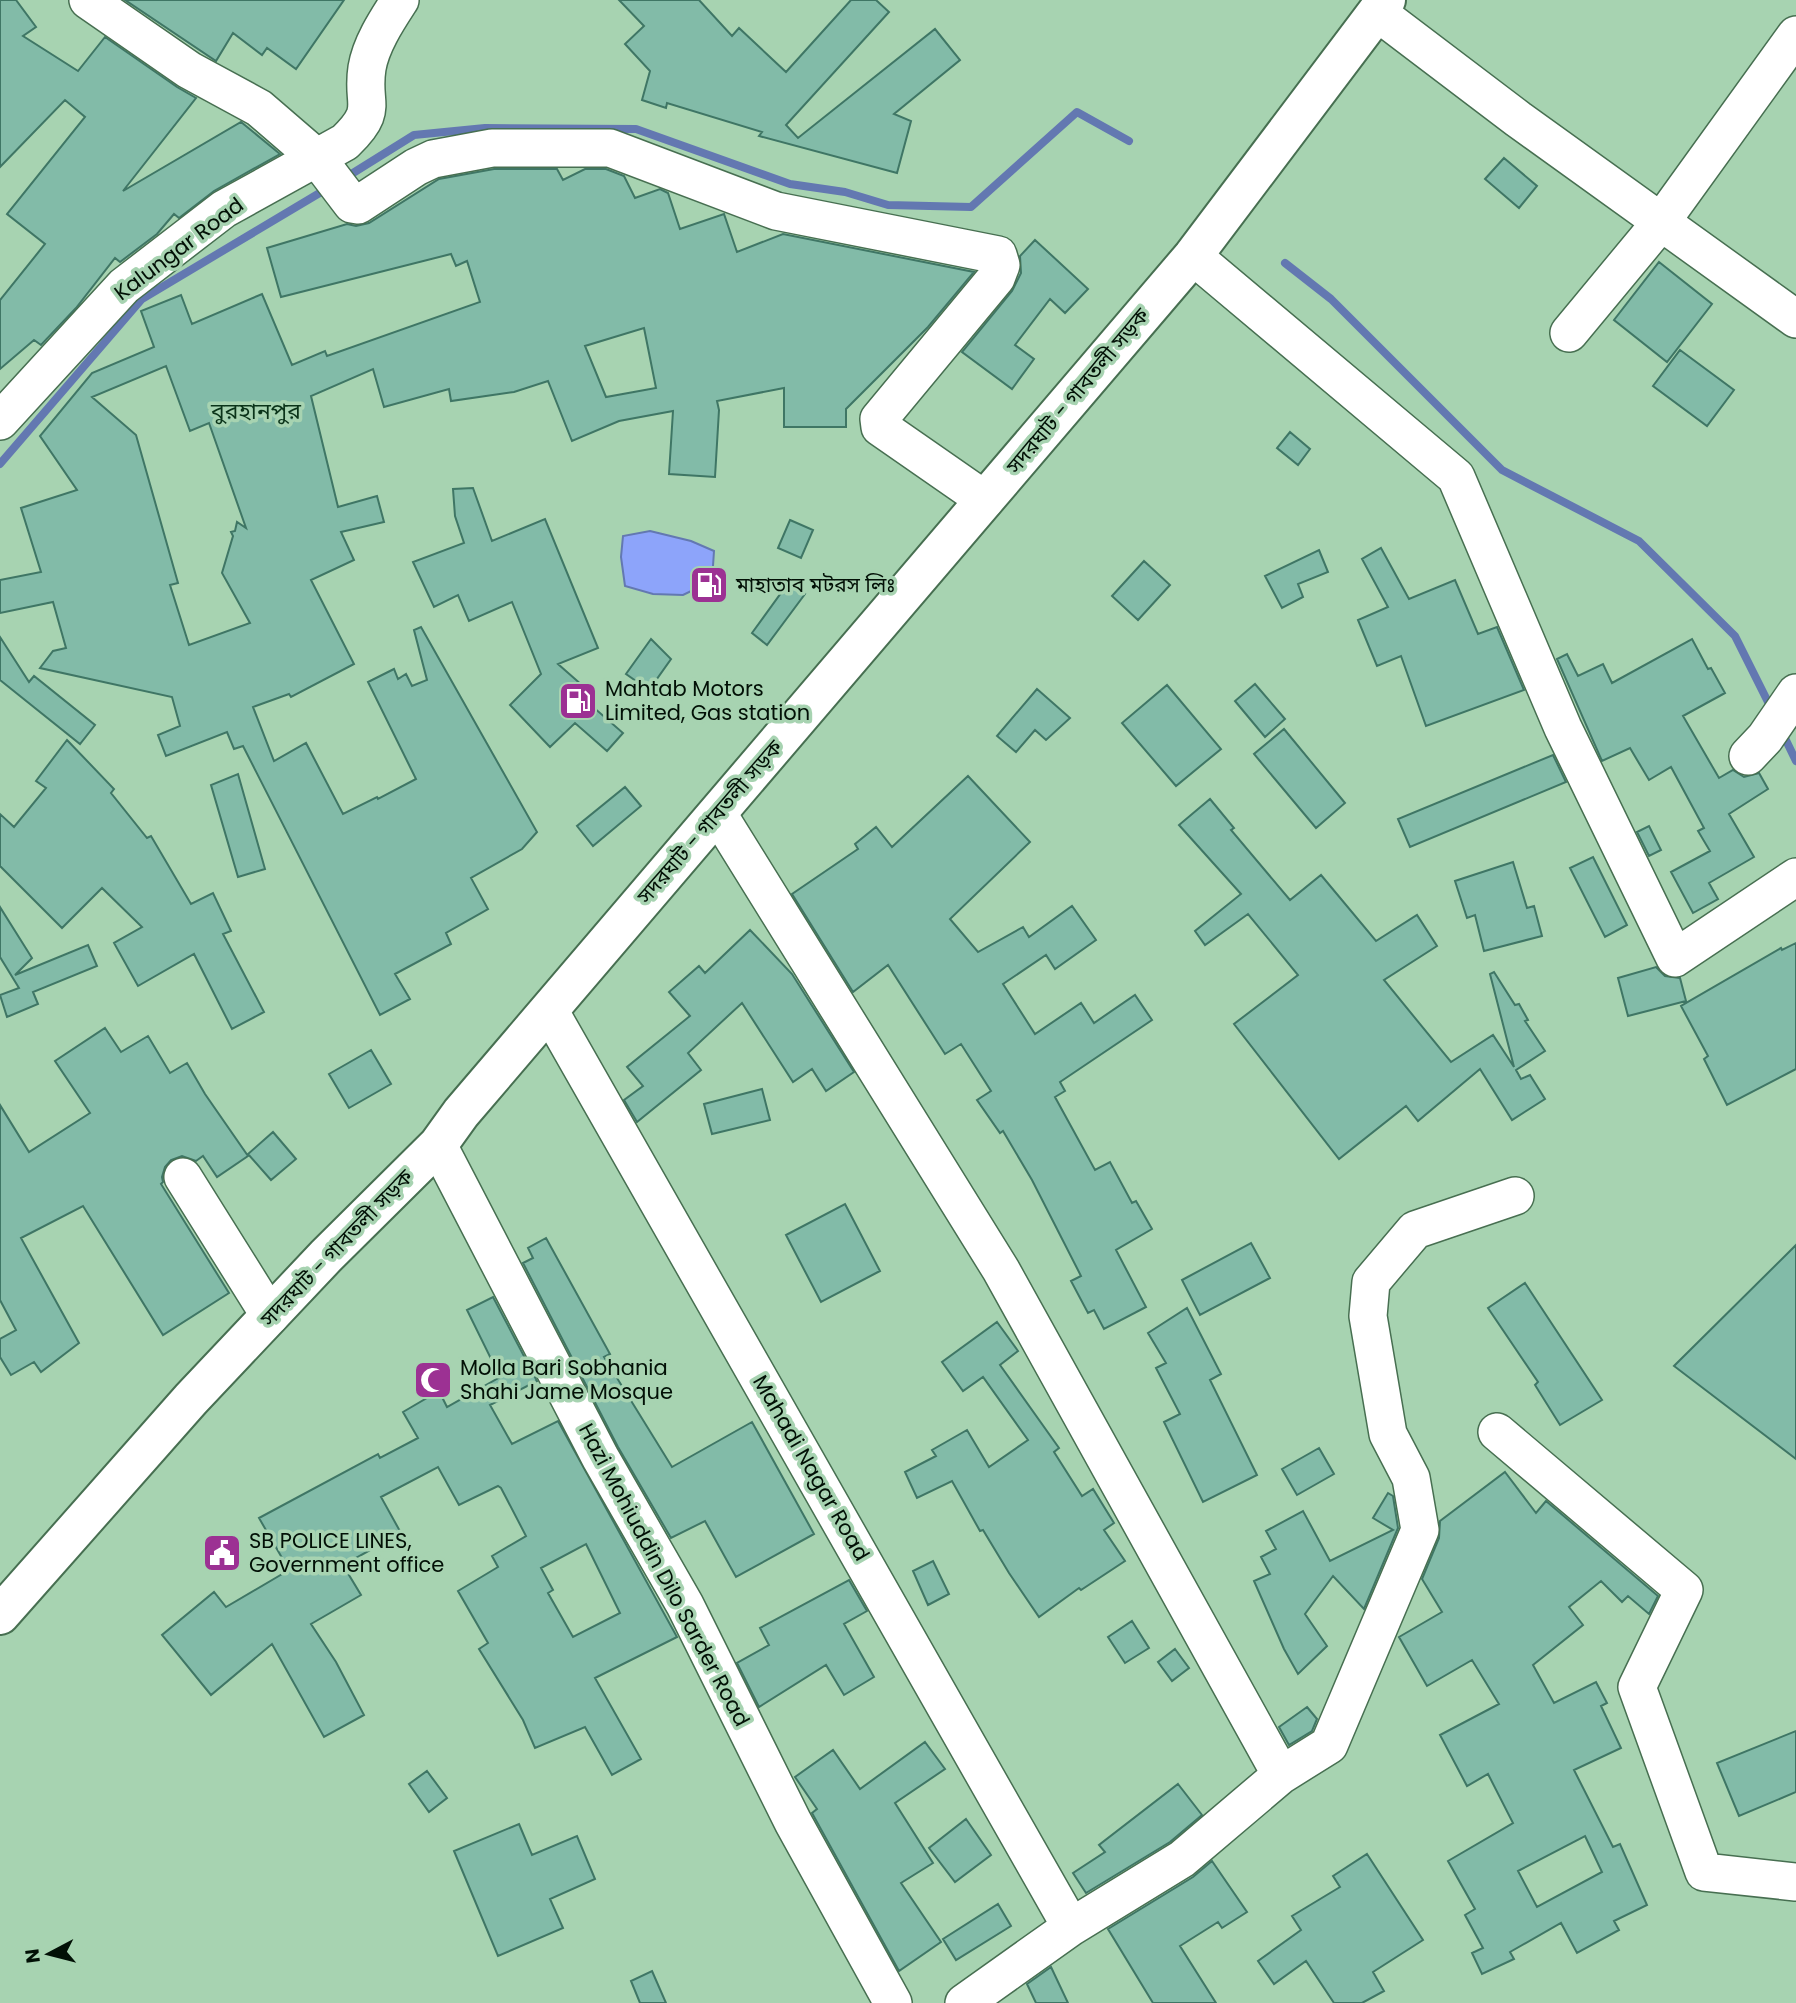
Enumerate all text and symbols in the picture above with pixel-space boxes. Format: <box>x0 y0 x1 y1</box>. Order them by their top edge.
street label: Kalungar Road <box>108 190 249 307</box>
street label: সদরঘাট - গাবতলী সড়ক <box>999 301 1156 480</box>
district label: বুরহানপুর <box>210 395 301 427</box>
fuel station icon: মাহাতাব মটরস লিঃ <box>688 564 730 606</box>
place label: মাহাতাব মটরস লিঃ <box>735 570 895 599</box>
place label: Mahtab Motors Limited, Gas station <box>605 674 810 727</box>
fuel station icon: Mahtab Motors Limited, Gas station <box>557 680 599 722</box>
street label: সদরঘাট - গাবতলী সড়ক <box>630 733 790 910</box>
street label: সদরঘাট - গাবতলী সড়ক <box>253 1162 420 1333</box>
place label: Molla Bari Sobhania Shahi Jame Mosque <box>460 1353 673 1406</box>
mosque icon: Molla Bari Sobhania Shahi Jame Mosque <box>412 1359 454 1401</box>
street label: Mahadi Nagar Road <box>746 1369 877 1566</box>
street label: Hazi Mohiuddin Dilo Sarder Road <box>572 1418 757 1731</box>
place label: SB POLICE LINES, Government office <box>249 1526 444 1579</box>
public building icon: SB POLICE LINES, Government office <box>201 1532 243 1574</box>
north arrow <box>14 1919 84 1989</box>
text: N <box>18 1947 47 1965</box>

